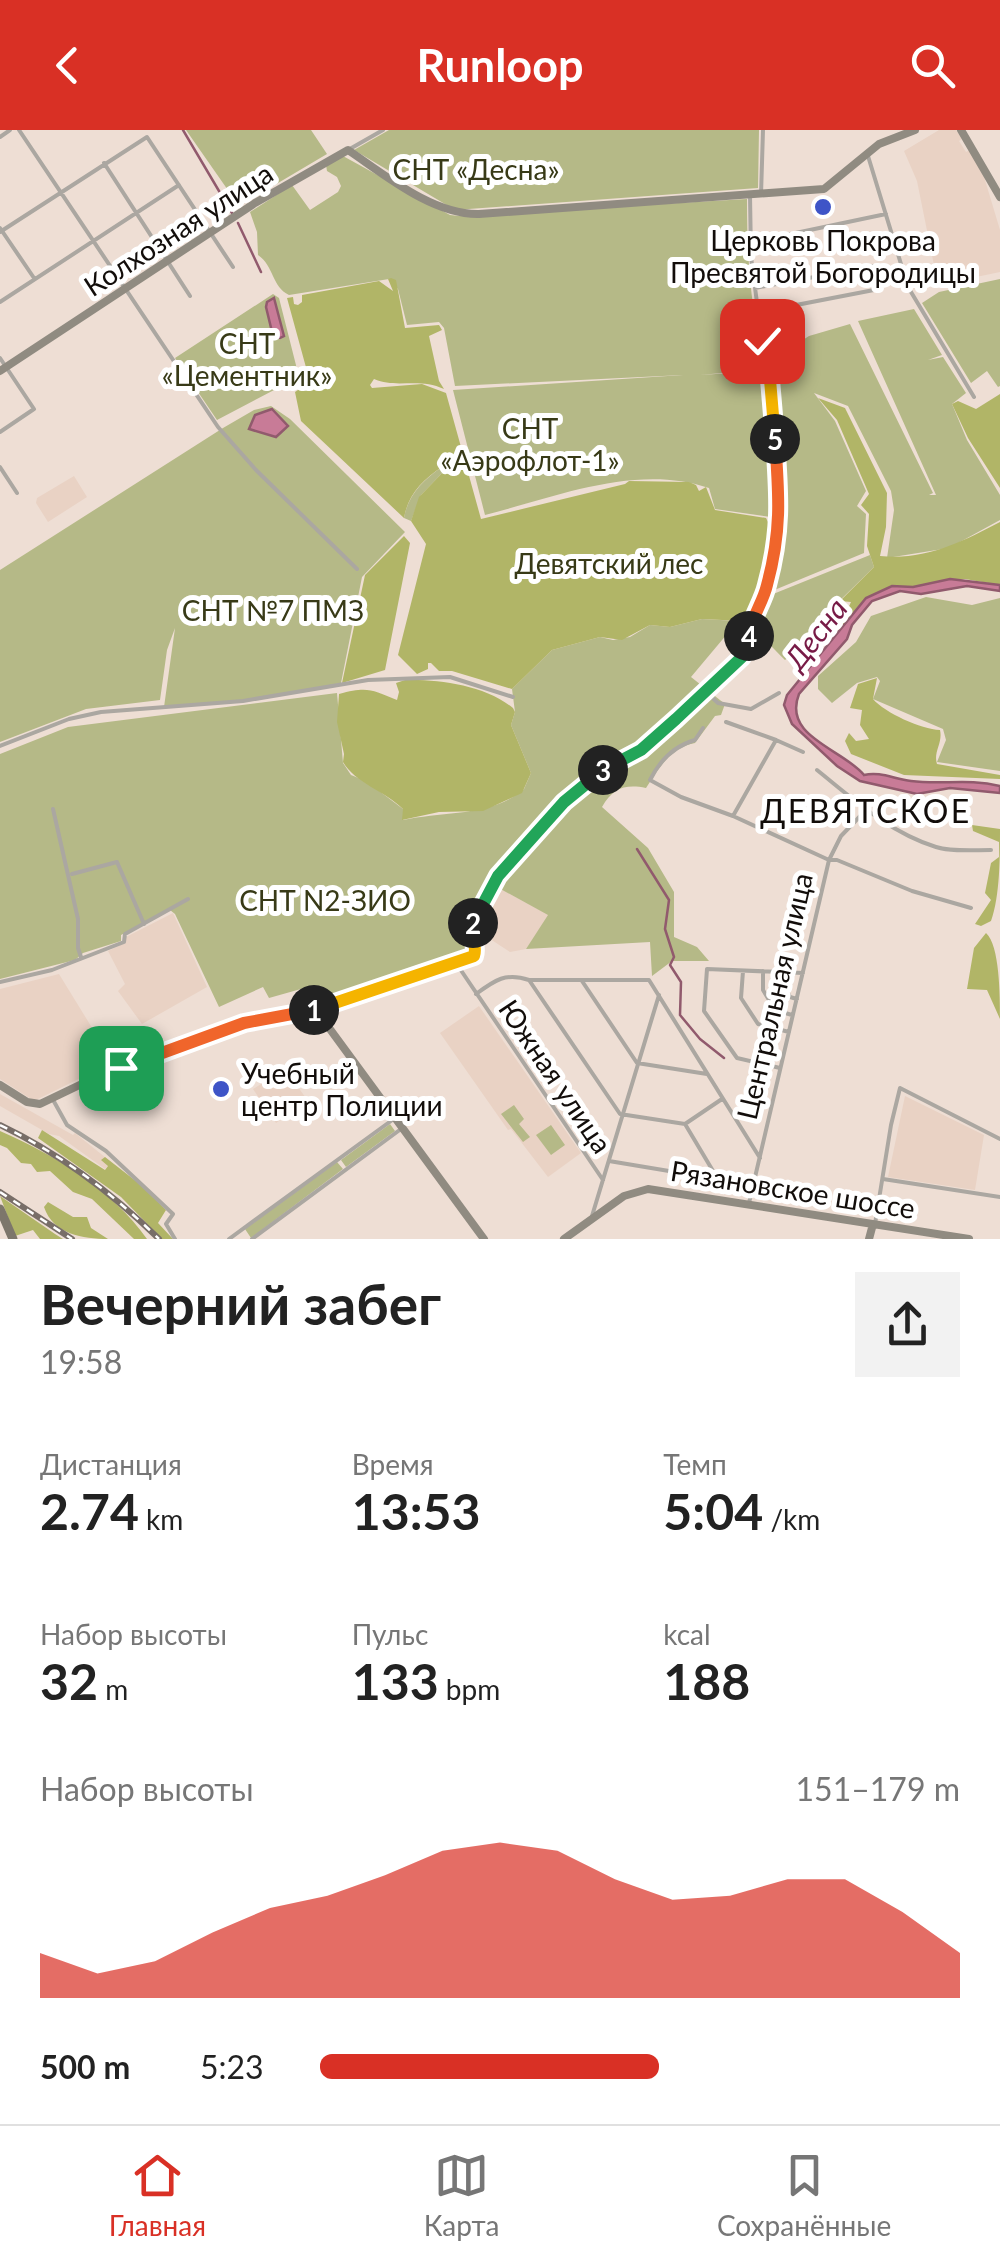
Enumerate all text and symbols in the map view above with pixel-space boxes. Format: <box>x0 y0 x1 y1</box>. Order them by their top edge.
icon: back <box>40 38 95 93</box>
text: Runloop <box>416 38 584 92</box>
icon: search <box>905 38 960 93</box>
park label: СНТ «Десна» <box>393 152 559 186</box>
street label: Колхозная улица <box>77 155 279 303</box>
marker: Церковь Покрова Пресвятой Богородицы <box>812 196 834 218</box>
place label: Церковь Покрова Пресвятой Богородицы <box>670 223 976 289</box>
pin <box>720 299 805 384</box>
icon: check <box>735 314 790 369</box>
park label: СНТ «Цементник» <box>162 326 332 392</box>
park label: СНТ «Аэрофлот-1» <box>440 411 620 477</box>
pin: 5 <box>750 414 800 464</box>
text: 5 <box>767 422 783 456</box>
park label: Девятский лес <box>515 546 703 580</box>
water label: Десна <box>775 590 854 677</box>
park label: СНТ №7 ПМЗ <box>182 593 364 627</box>
pin: 4 <box>724 611 774 661</box>
text: 4 <box>741 619 757 653</box>
pin: 3 <box>578 745 628 795</box>
text: 3 <box>595 753 611 787</box>
district label: ДЕВЯТСКОЕ <box>760 791 972 830</box>
street label: Центральная улица <box>729 869 819 1123</box>
park label: СНТ N2-ЗИО <box>239 883 411 917</box>
pin: 2 <box>448 898 498 948</box>
text: 2 <box>465 906 481 940</box>
pin: 1 <box>289 985 339 1035</box>
text: 1 <box>306 993 322 1027</box>
street label: Южная улица <box>492 993 620 1159</box>
pin <box>79 1026 164 1111</box>
icon: arrive <box>94 1041 149 1096</box>
place label: Учебный центр Полиции <box>241 1056 443 1122</box>
marker: Учебный центр Полиции <box>210 1078 232 1100</box>
street label: Рязановское шоссе <box>668 1153 918 1225</box>
text: Вечерний забег <box>40 1271 441 1337</box>
button: share <box>855 1272 960 1377</box>
text: 19:58 <box>40 1342 122 1381</box>
text: Дистанция <box>40 1447 182 1481</box>
text: Время <box>352 1447 433 1481</box>
text: Темп <box>663 1447 727 1481</box>
text: 2.74 <box>40 1481 139 1541</box>
text: 13:53 <box>352 1481 481 1541</box>
text: 5:04 <box>663 1481 763 1541</box>
text: km <box>139 1502 183 1536</box>
text: /km <box>763 1502 820 1536</box>
text: Набор высоты <box>40 1617 227 1651</box>
text: Пульс <box>352 1617 428 1651</box>
text: kcal <box>663 1617 711 1651</box>
text: 32 <box>40 1651 98 1711</box>
text: 133 <box>352 1651 439 1711</box>
text: 188 <box>663 1651 750 1711</box>
text: m <box>98 1672 128 1706</box>
text: bpm <box>439 1672 500 1706</box>
text: Набор высоты <box>40 1769 254 1808</box>
text: 151–179 m <box>796 1769 960 1808</box>
text: 500 m <box>40 2047 130 2086</box>
text: 5:23 <box>200 2047 264 2086</box>
tab: Главная <box>109 2148 206 2242</box>
tab: Карта <box>424 2148 499 2242</box>
tab: Сохранённые <box>717 2148 891 2242</box>

